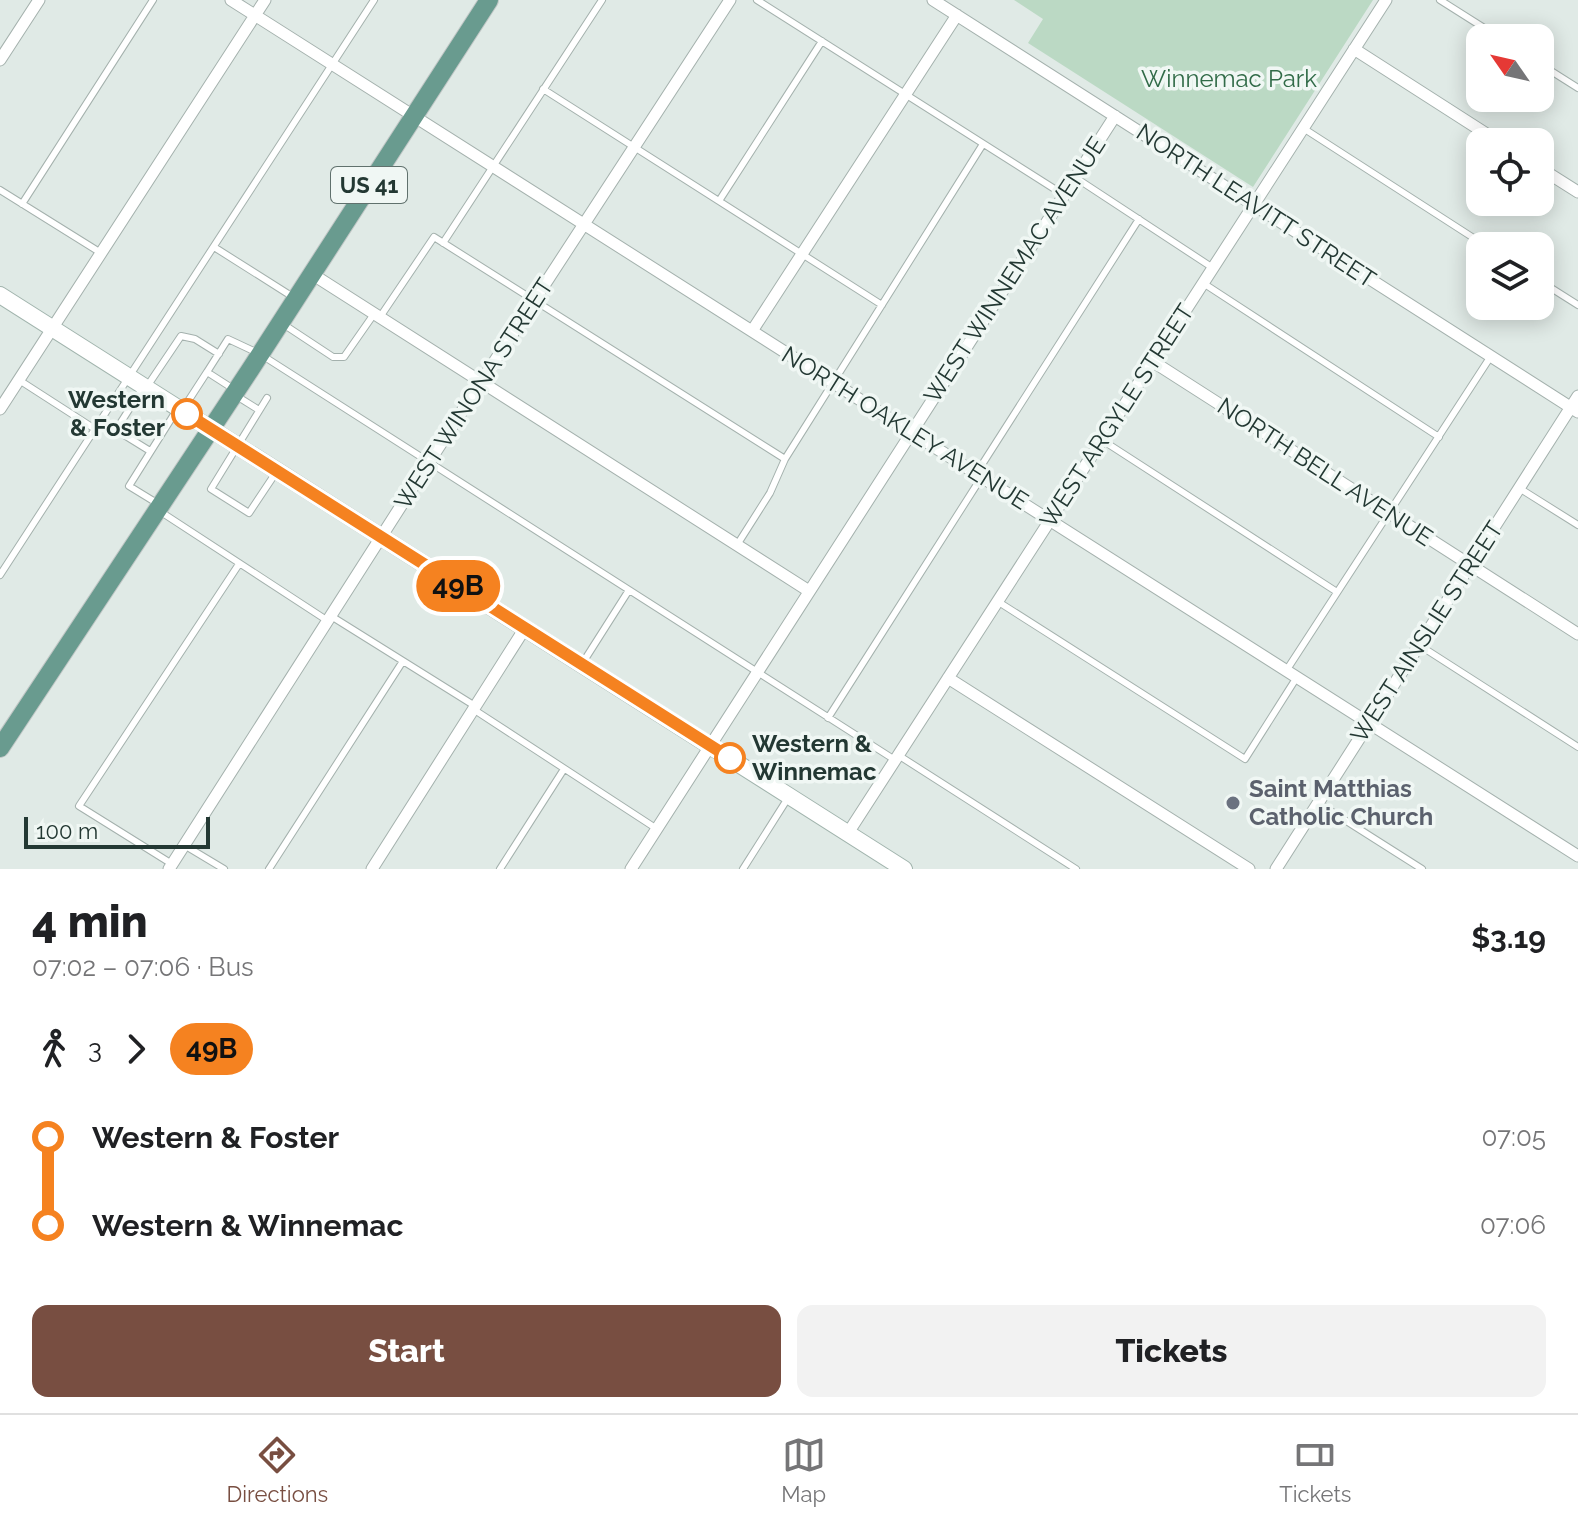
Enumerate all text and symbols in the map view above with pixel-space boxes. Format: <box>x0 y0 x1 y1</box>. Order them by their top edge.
north arrow <box>1466 24 1554 112</box>
map controls <box>1466 24 1554 320</box>
park label: Winnemac Park <box>1141 64 1317 93</box>
street label: NORTH LEAVITT STREET <box>1131 117 1382 294</box>
button: locate <box>1466 128 1554 216</box>
street label: WEST WINNEMAC AVENUE <box>918 131 1112 408</box>
road number: US 41 <box>331 167 407 203</box>
button: layers <box>1466 232 1554 320</box>
street label: WEST WINONA STREET <box>388 272 559 515</box>
street label: WEST ARGYLE STREET <box>1033 298 1200 533</box>
street label: NORTH OAKLEY AVENUE <box>777 340 1034 515</box>
place label: Western & Foster <box>68 385 165 442</box>
street label: NORTH BELL AVENUE <box>1212 391 1438 552</box>
marker: Western & Foster <box>172 399 202 429</box>
street label: WEST AINSLIE STREET <box>1344 515 1509 748</box>
line badge: 49B <box>412 560 504 612</box>
text: 49B <box>432 569 484 602</box>
place label: Western & Winnemac <box>752 729 877 786</box>
marker: Western & Winnemac <box>715 743 745 773</box>
place label: Saint Matthias Catholic Church <box>1249 774 1433 831</box>
marker: Saint Matthias Catholic Church <box>1224 794 1242 812</box>
scale bar <box>24 813 210 849</box>
text: 100 m <box>36 818 98 844</box>
text: 4 min <box>32 896 148 947</box>
text: $3.19 <box>1471 920 1546 955</box>
text: 07:02 – 07:06 · Bus <box>32 952 254 982</box>
icon: walk <box>32 1027 76 1071</box>
icon: forward <box>114 1027 158 1071</box>
text: 49B <box>186 1032 237 1065</box>
text: 3 <box>88 1034 102 1064</box>
text: Western & Foster <box>92 1120 339 1155</box>
text: 07:05 <box>1481 1122 1546 1152</box>
text: Western & Winnemac <box>92 1208 403 1243</box>
text: 07:06 <box>1480 1210 1546 1240</box>
button: Start <box>32 1305 781 1397</box>
button: Tickets <box>797 1305 1546 1397</box>
tab: Directions <box>227 1433 328 1507</box>
tab: Map <box>781 1433 826 1507</box>
tab: Tickets <box>1279 1433 1351 1507</box>

